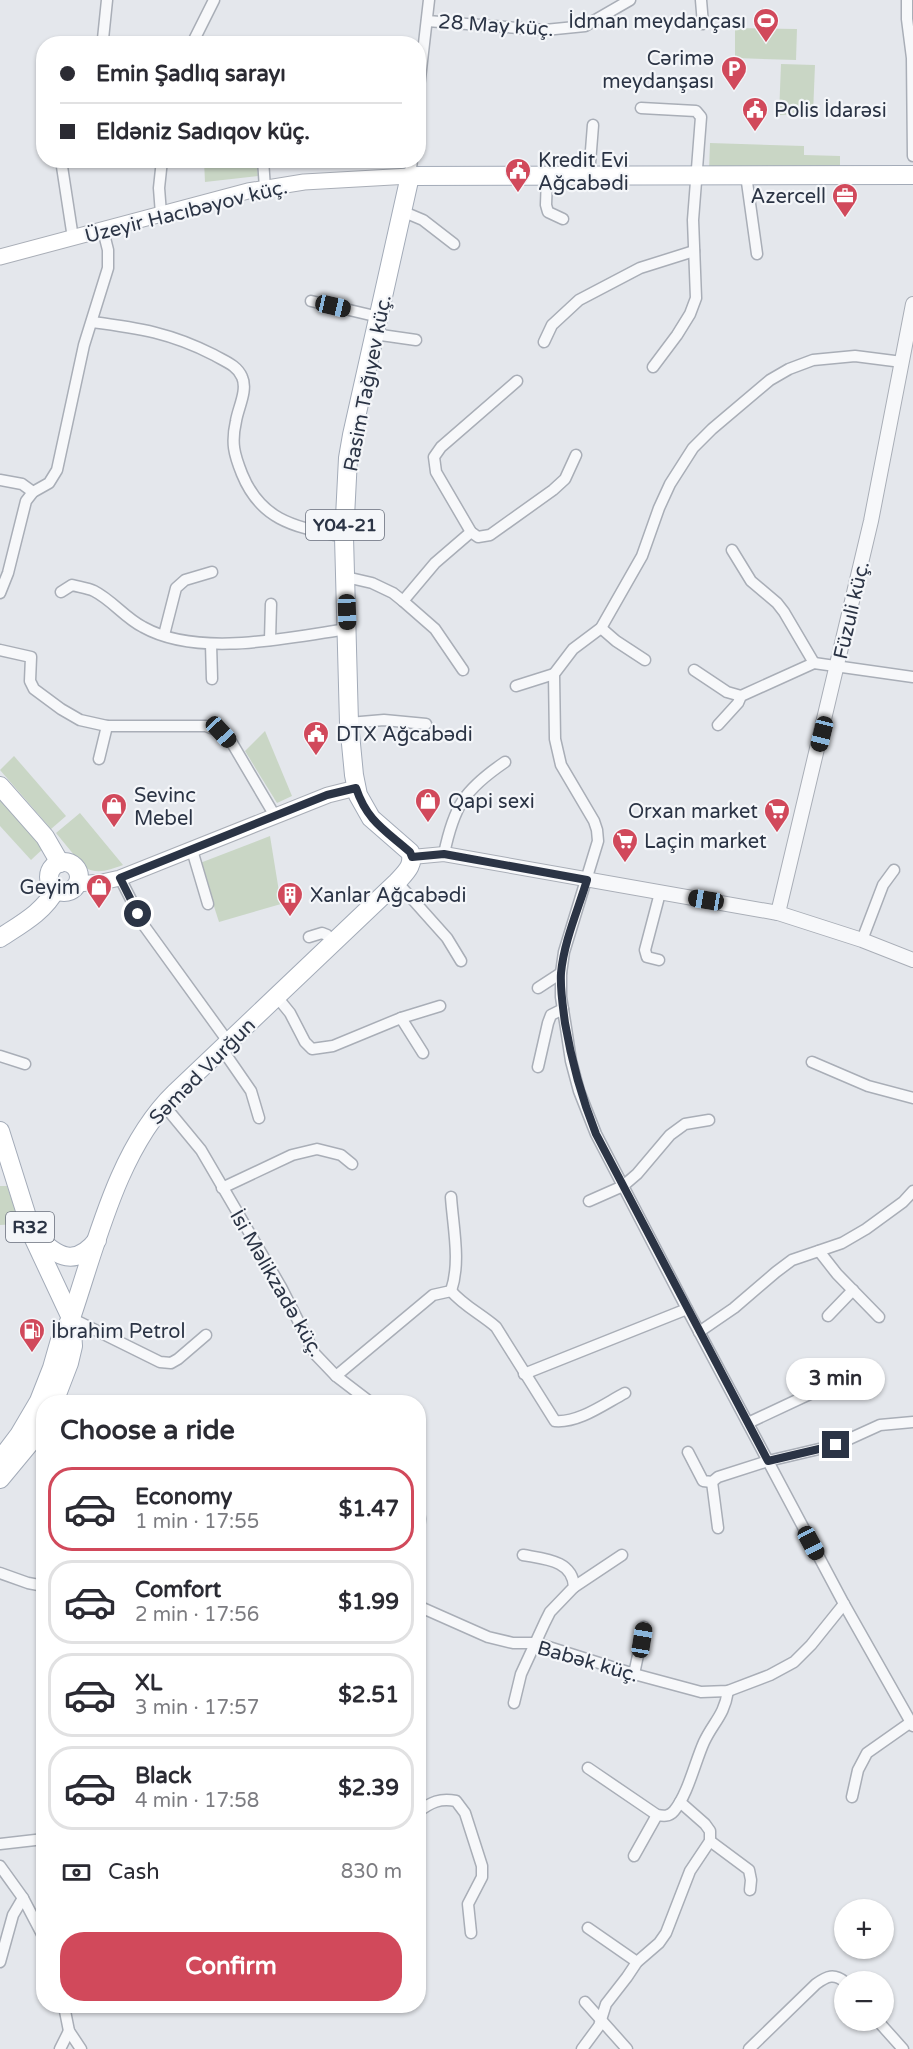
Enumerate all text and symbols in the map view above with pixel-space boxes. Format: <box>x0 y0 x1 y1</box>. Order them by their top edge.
sports icon: İdman meydançası <box>751 6 781 44</box>
street label: 28 May küç. <box>437 10 554 42</box>
place label: İdman meydançası <box>568 10 746 34</box>
place label: Cərimə meydanşası <box>602 47 714 94</box>
parking icon: Cərimə meydanşası <box>719 54 749 92</box>
text: Emin Şadlıq sarayı <box>96 61 286 87</box>
public building icon: Polis İdarəsi <box>740 95 770 133</box>
place label: Polis İdarəsi <box>774 99 887 123</box>
text: Eldəniz Sadıqov küç. <box>96 119 310 145</box>
place label: Kredit Evi Ağcabədi <box>538 149 629 196</box>
public building icon: Kredit Evi Ağcabədi <box>503 156 533 194</box>
street label: Üzeyir Hacıbəyov küç. <box>82 174 290 249</box>
office icon: Azercell <box>830 181 860 219</box>
place label: Azercell <box>751 185 826 209</box>
car <box>313 293 353 319</box>
street label: Rasim Tağıyev küç. <box>339 293 397 474</box>
road number: Y04-21 <box>306 510 384 540</box>
street label: Füzuli küç. <box>829 559 875 662</box>
car <box>337 594 357 630</box>
car <box>202 713 240 751</box>
car <box>809 714 835 754</box>
public building icon: DTX Ağcabədi <box>301 719 331 757</box>
place label: DTX Ağcabədi <box>336 723 473 747</box>
place label: Sevinc Mebel <box>134 784 196 831</box>
shop icon: Qapi sexi <box>413 786 443 824</box>
place label: Qapi sexi <box>448 790 535 814</box>
shop icon: Sevinc Mebel <box>99 791 129 829</box>
supermarket icon: Orxan market <box>762 796 792 834</box>
place label: Orxan market <box>628 800 758 824</box>
supermarket icon: Laçin market <box>610 826 640 864</box>
place label: Laçin market <box>644 830 767 854</box>
shop icon: Geyim <box>84 872 114 910</box>
place label: Geyim <box>20 876 80 900</box>
building icon: Xanlar Ağcabədi <box>275 880 305 918</box>
place label: Xanlar Ağcabədi <box>310 884 466 908</box>
car <box>687 888 725 912</box>
route start <box>124 900 151 927</box>
street label: Səməd Vurğun <box>144 1013 261 1130</box>
street label: İsi Məlikzadə küç. <box>224 1206 328 1361</box>
road number: R32 <box>6 1212 54 1242</box>
fuel station icon: İbrahim Petrol <box>17 1316 47 1354</box>
place label: İbrahim Petrol <box>51 1320 185 1344</box>
callout: 3 min <box>786 1358 886 1400</box>
text: 3 min <box>809 1367 862 1391</box>
text: Choose a ride <box>60 1414 235 1447</box>
route end <box>822 1431 849 1458</box>
icon: car <box>63 1482 117 1536</box>
text: Economy <box>135 1484 232 1510</box>
text: $1.47 <box>339 1496 399 1522</box>
text: 1 min · 17:55 <box>135 1510 259 1534</box>
car <box>795 1523 827 1563</box>
icon: car <box>63 1575 117 1629</box>
text: Comfort <box>135 1577 221 1603</box>
text: $1.99 <box>338 1589 399 1615</box>
text: 2 min · 17:56 <box>135 1603 259 1627</box>
car <box>630 1621 654 1659</box>
street label: Babək küç. <box>534 1636 641 1688</box>
icon: car <box>63 1668 117 1722</box>
text: XL <box>135 1670 162 1696</box>
text: $2.51 <box>338 1682 399 1708</box>
text: 3 min · 17:57 <box>135 1696 259 1720</box>
icon: car <box>63 1761 117 1815</box>
text: Black <box>135 1763 192 1789</box>
text: $2.39 <box>338 1775 399 1801</box>
text: 4 min · 17:58 <box>135 1789 259 1813</box>
icon: cash <box>60 1856 93 1889</box>
text: Cash <box>108 1859 160 1885</box>
text: 830 m <box>341 1860 402 1884</box>
map controls <box>834 1899 894 2031</box>
button: + <box>834 1899 894 1959</box>
button: Confirm <box>60 1932 402 2001</box>
button: − <box>834 1971 894 2031</box>

